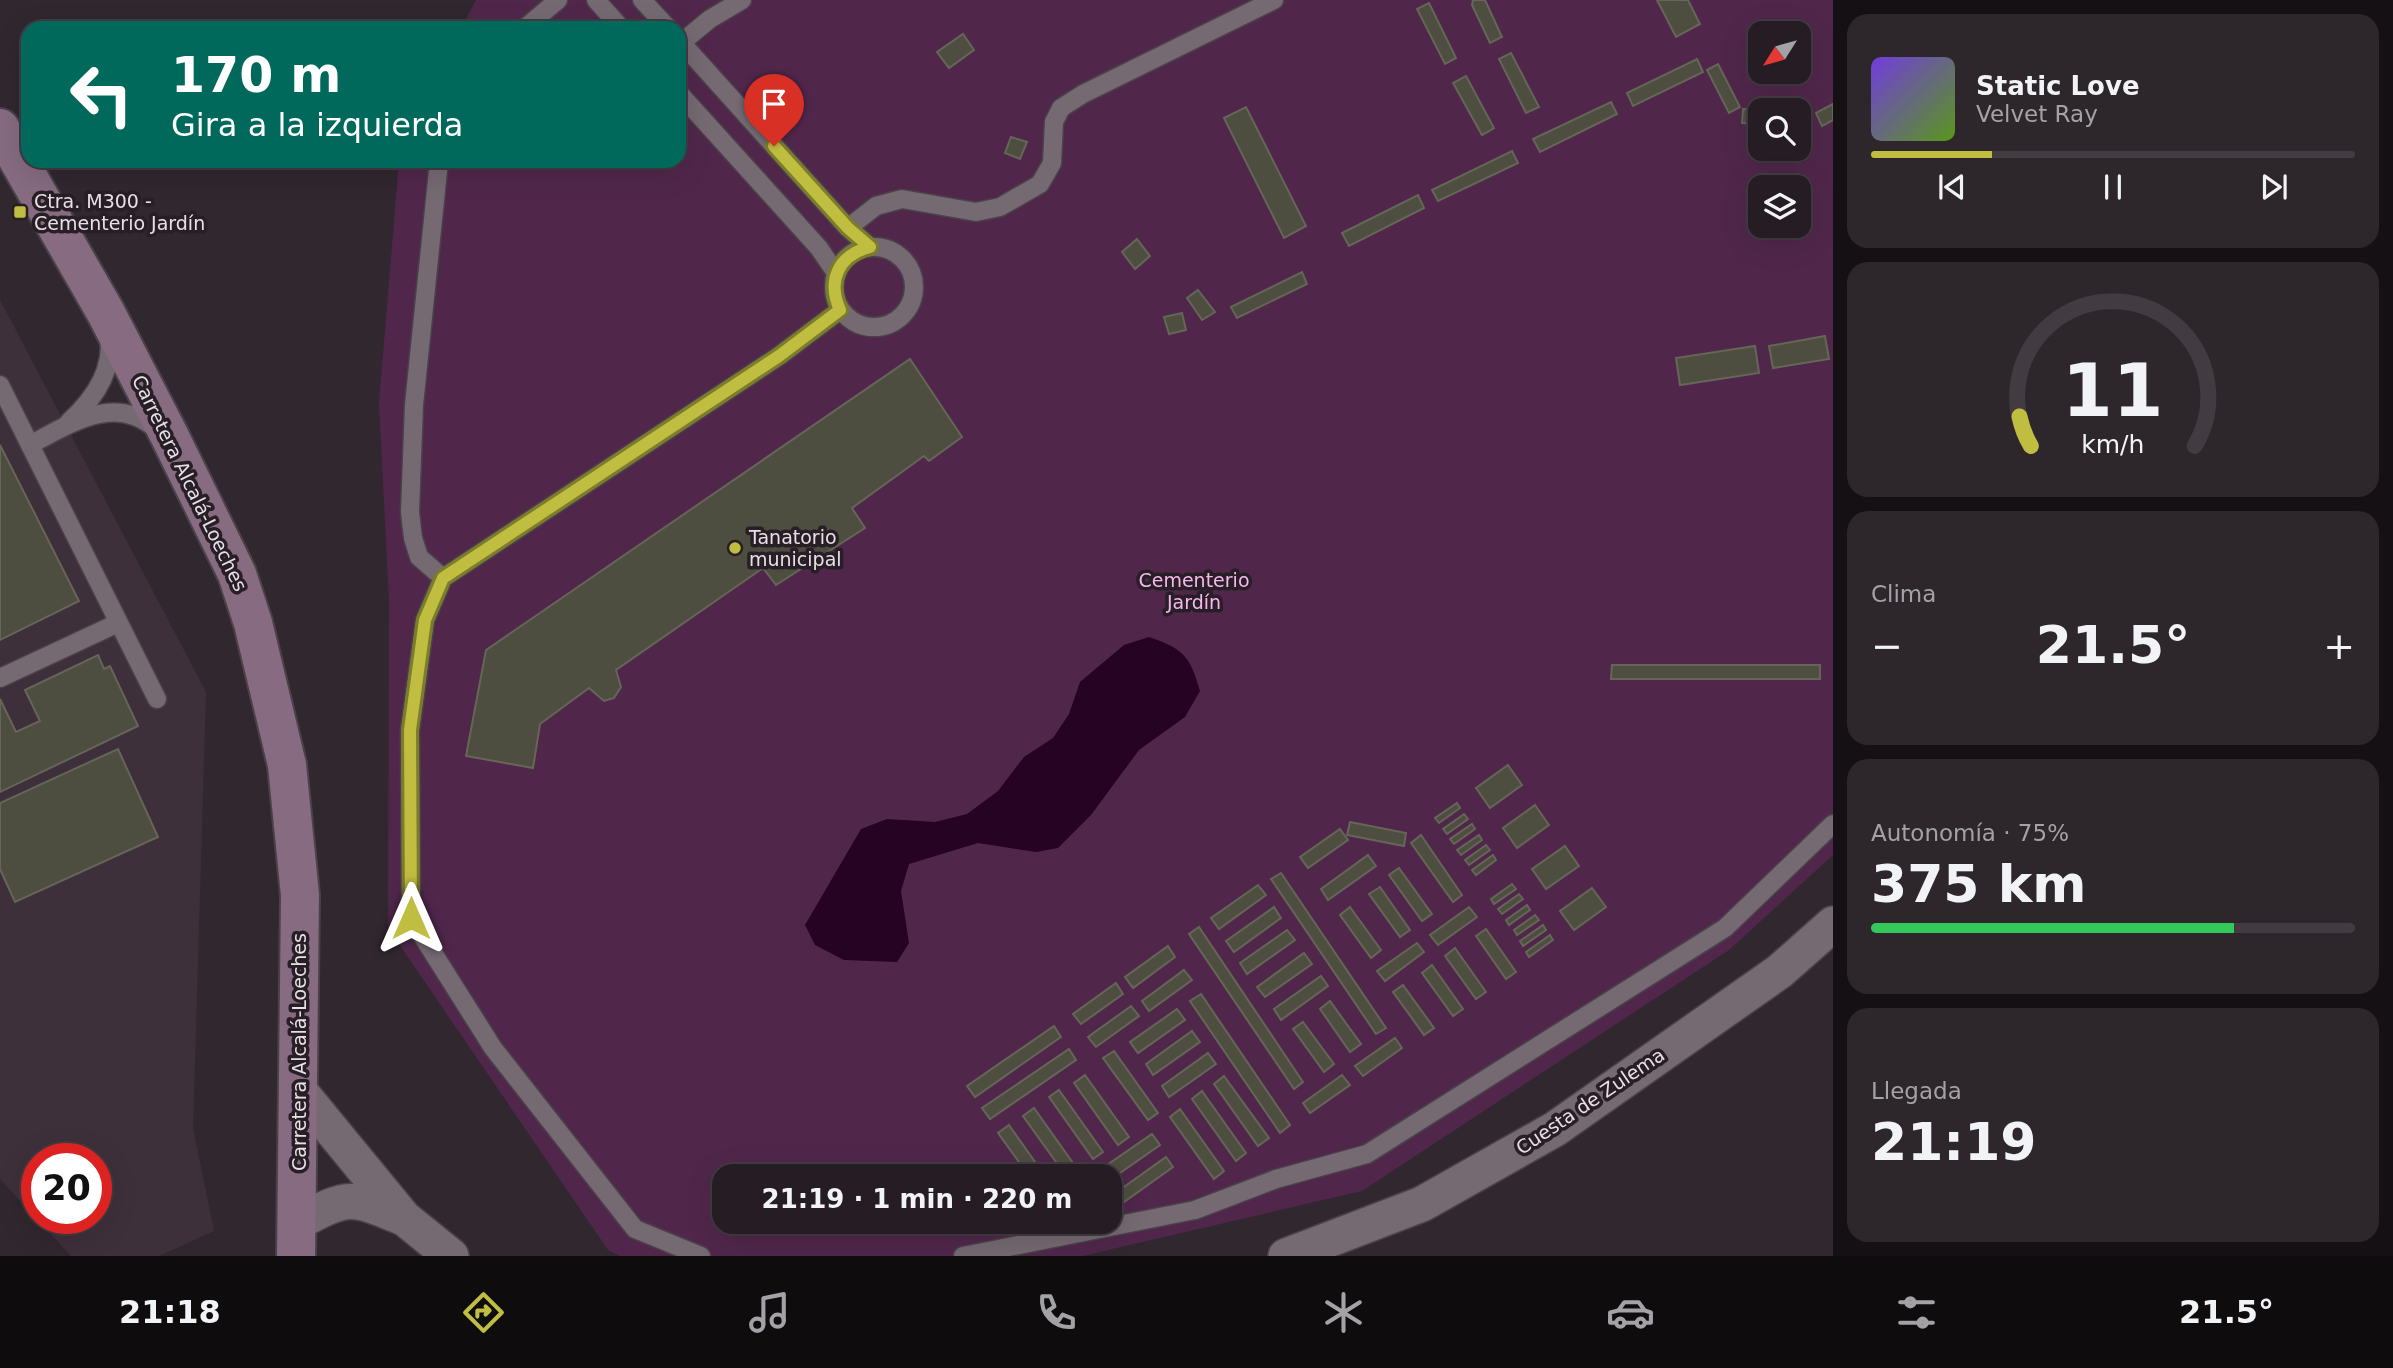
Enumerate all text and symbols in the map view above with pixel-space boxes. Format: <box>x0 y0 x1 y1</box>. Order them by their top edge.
north arrow <box>1748 21 1811 84</box>
map controls <box>1748 21 1811 238</box>
text: 170 m <box>171 47 341 104</box>
icon: left <box>56 49 147 140</box>
text: Static Love <box>1976 71 2140 101</box>
pin <box>744 74 804 146</box>
icon: arrive <box>755 85 793 123</box>
button: search <box>1748 98 1811 161</box>
text: Velvet Ray <box>1976 101 2098 127</box>
text: Gira a la izquierda <box>171 106 463 144</box>
icon: previous <box>1933 168 1971 206</box>
icon: pause <box>2094 168 2132 206</box>
icon: next <box>2255 168 2293 206</box>
button: layers <box>1748 175 1811 238</box>
place label: Ctra. M300 - Cementerio Jardín <box>34 190 205 234</box>
marker: Ctra. M300 - Cementerio Jardín <box>12 204 28 220</box>
text: 11 <box>2062 348 2164 433</box>
street label: Carretera Alcalá-Loeches <box>128 371 252 595</box>
text: km/h <box>2081 429 2145 458</box>
place label: Tanatorio municipal <box>748 526 842 570</box>
marker: Tanatorio municipal <box>727 540 743 556</box>
park label: Cementerio Jardín <box>1138 569 1250 613</box>
text: Clima <box>1871 581 1936 607</box>
text: 21.5° <box>2036 615 2190 675</box>
text: − <box>1871 624 1903 668</box>
text: + <box>2323 624 2355 668</box>
text: Autonomía · 75% <box>1871 820 2069 846</box>
text: 375 km <box>1871 854 2086 914</box>
position arrow <box>374 881 448 955</box>
street label: Carretera Alcalá-Loeches <box>288 933 310 1171</box>
street label: Cuesta de Zulema <box>1512 1043 1668 1159</box>
text: Llegada <box>1871 1078 1962 1104</box>
text: 21:19 <box>1871 1112 2037 1172</box>
speed limit sign: 20 <box>21 1143 112 1234</box>
text: 21:19 · 1 min · 220 m <box>762 1184 1072 1214</box>
icon: directions <box>459 1288 508 1337</box>
icon: music <box>745 1288 794 1337</box>
icon: phone <box>1032 1288 1081 1337</box>
icon: climate <box>1319 1288 1368 1337</box>
icon: car <box>1606 1288 1655 1337</box>
icon: filters <box>1892 1288 1941 1337</box>
text: 21:18 <box>119 1293 221 1331</box>
text: 21.5° <box>2179 1293 2274 1331</box>

